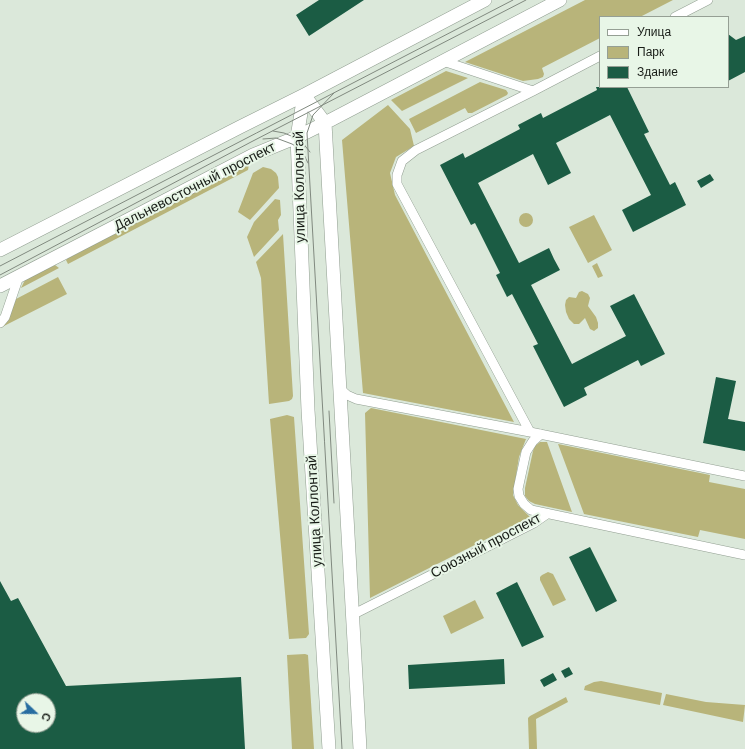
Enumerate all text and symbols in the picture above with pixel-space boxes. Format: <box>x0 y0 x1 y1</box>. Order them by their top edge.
legend <box>599 16 729 88</box>
text: Улица <box>637 25 671 39</box>
text: Парк <box>637 45 664 59</box>
text: Здание <box>637 65 678 79</box>
street label: улица Коллонтай <box>291 131 309 243</box>
street label: Дальневосточный проспект <box>111 139 279 235</box>
street label: улица Коллонтай <box>304 455 326 567</box>
street label: Союзный проспект <box>428 510 544 582</box>
north arrow <box>16 693 56 733</box>
text: С <box>39 711 53 723</box>

